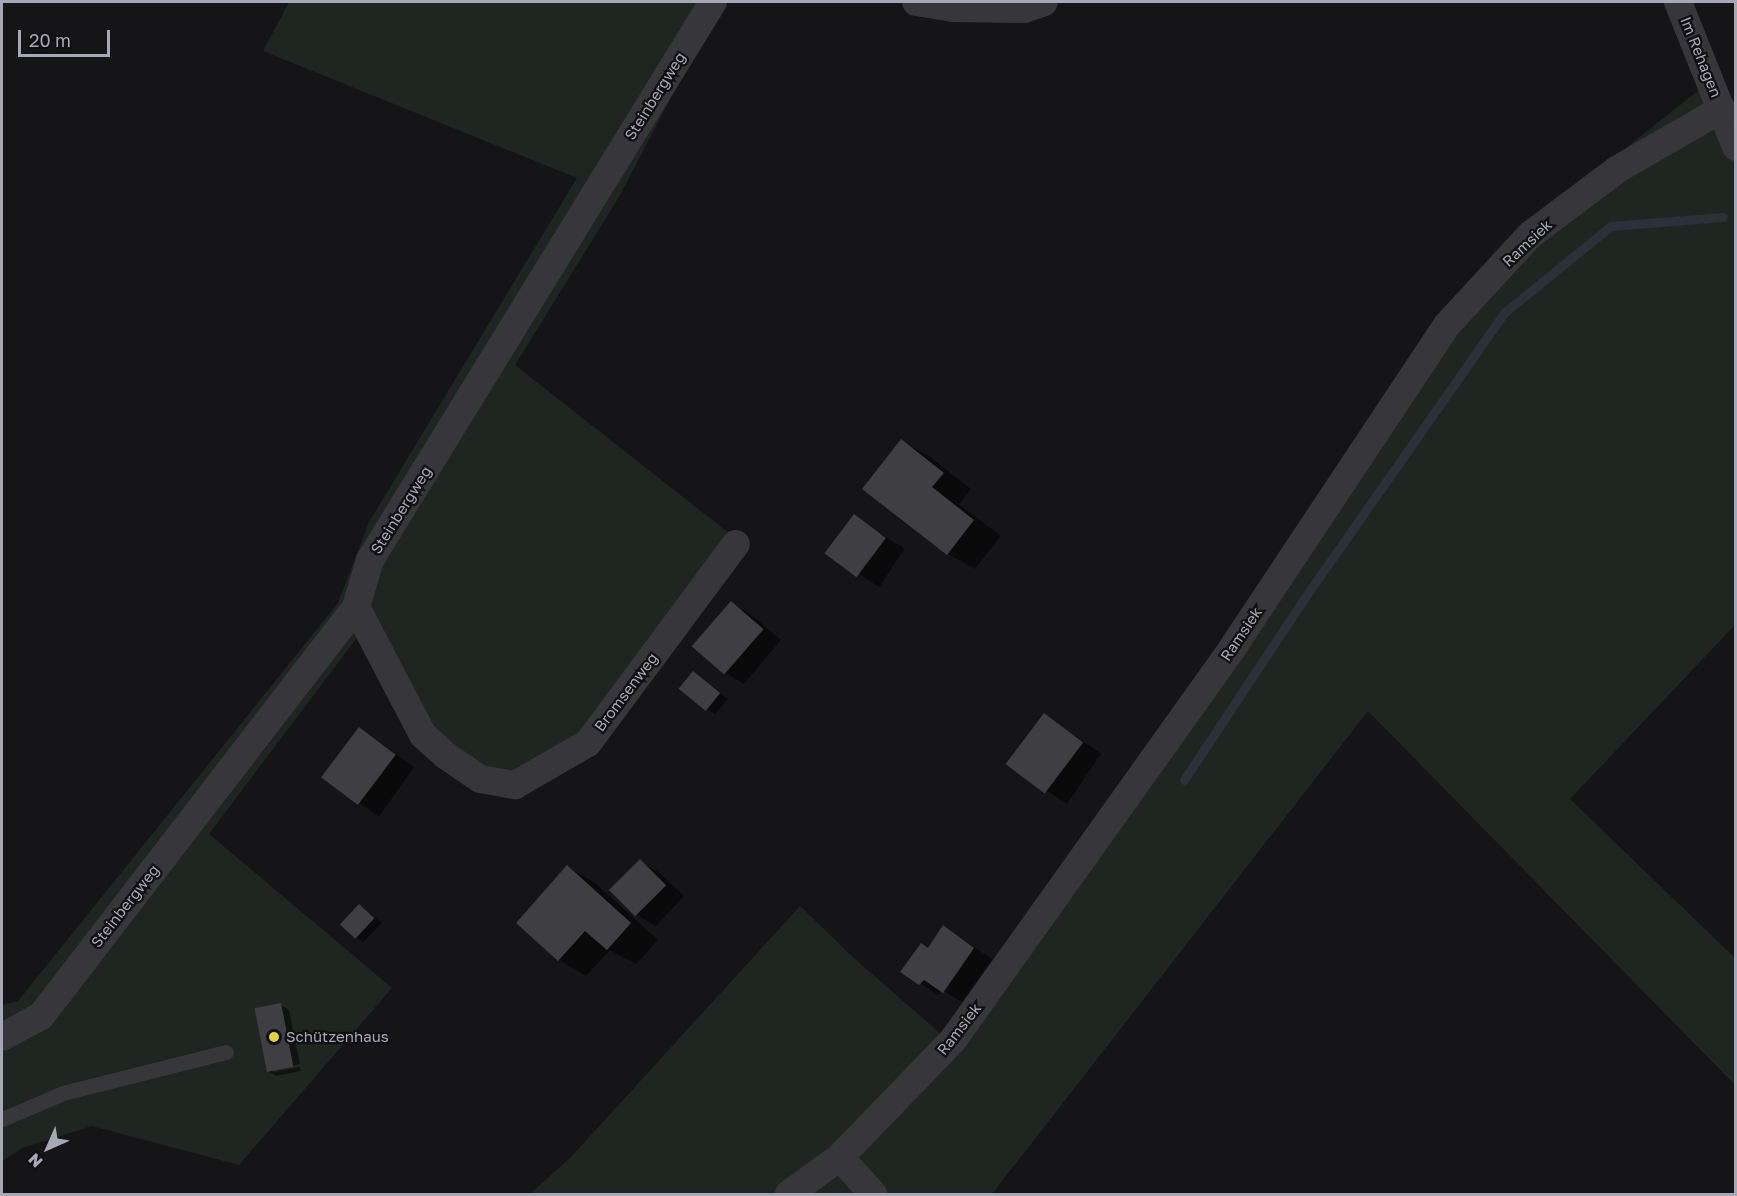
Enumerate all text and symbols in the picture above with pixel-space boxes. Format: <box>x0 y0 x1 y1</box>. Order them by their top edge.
street label: Im Rehagen <box>1677 14 1725 100</box>
scale bar <box>21 18 112 56</box>
text: 20 m <box>29 29 71 51</box>
street label: Steinbergweg <box>621 49 689 143</box>
street label: Ramsiek <box>1499 216 1555 270</box>
street label: Steinbergweg <box>367 463 435 557</box>
street label: Ramsiek <box>1216 604 1266 664</box>
street label: Bromsenweg <box>591 649 661 735</box>
street label: Steinbergweg <box>87 861 163 951</box>
street label: Ramsiek <box>933 999 985 1059</box>
place label: Schützenhaus <box>286 1028 389 1046</box>
marker: Schützenhaus <box>267 1030 281 1044</box>
north arrow <box>18 1118 78 1178</box>
text: N <box>24 1149 47 1172</box>

